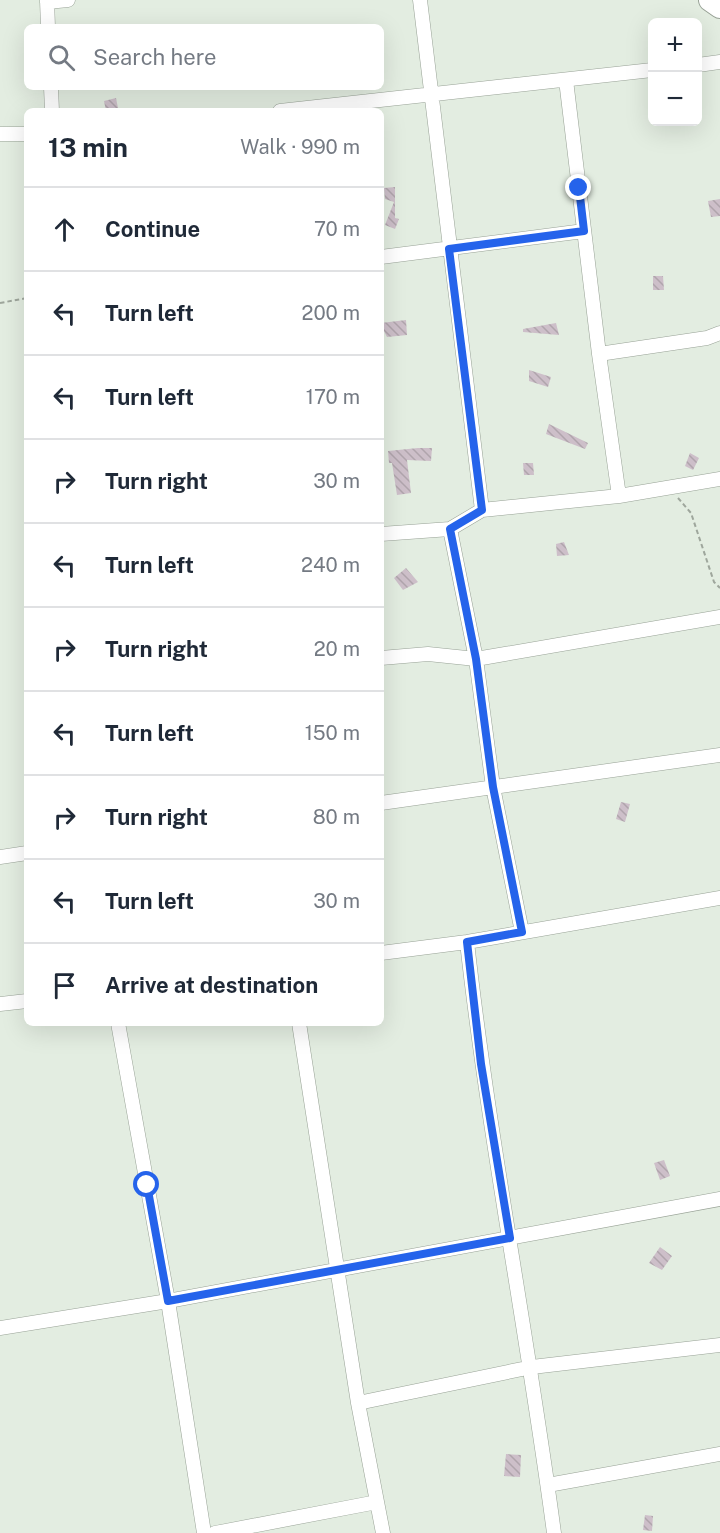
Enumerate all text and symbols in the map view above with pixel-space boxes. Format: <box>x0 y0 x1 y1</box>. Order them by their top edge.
map controls <box>648 18 702 126</box>
button: + <box>648 18 702 72</box>
search box <box>24 24 384 90</box>
icon: search <box>45 41 78 74</box>
text: Search here <box>93 44 217 70</box>
button: − <box>648 72 702 126</box>
text: 13 min <box>48 132 128 163</box>
text: Walk · 990 m <box>240 135 360 159</box>
route end <box>565 174 591 200</box>
icon: ahead <box>48 213 81 246</box>
text: Continue <box>105 216 200 242</box>
text: 70 m <box>314 217 360 241</box>
icon: left <box>48 297 81 330</box>
text: Turn left <box>105 300 194 326</box>
text: 200 m <box>302 301 360 325</box>
icon: left <box>48 381 81 414</box>
text: Turn left <box>105 384 194 410</box>
text: 170 m <box>306 385 360 409</box>
icon: right <box>48 465 81 498</box>
text: Turn right <box>105 468 208 494</box>
text: 30 m <box>313 469 360 493</box>
icon: left <box>48 549 81 582</box>
text: Turn left <box>105 552 194 578</box>
text: 240 m <box>301 553 360 577</box>
icon: right <box>48 633 81 666</box>
text: Turn right <box>105 636 208 662</box>
text: 20 m <box>314 637 360 661</box>
icon: left <box>48 717 81 750</box>
text: Turn left <box>105 720 194 746</box>
text: 150 m <box>305 721 360 745</box>
icon: right <box>48 801 81 834</box>
text: Turn right <box>105 804 208 830</box>
text: 80 m <box>313 805 360 829</box>
icon: left <box>48 885 81 918</box>
text: Turn left <box>105 888 194 914</box>
text: 30 m <box>313 889 360 913</box>
icon: arrive <box>48 969 81 1002</box>
text: Arrive at destination <box>105 972 318 998</box>
route start <box>133 1171 159 1197</box>

